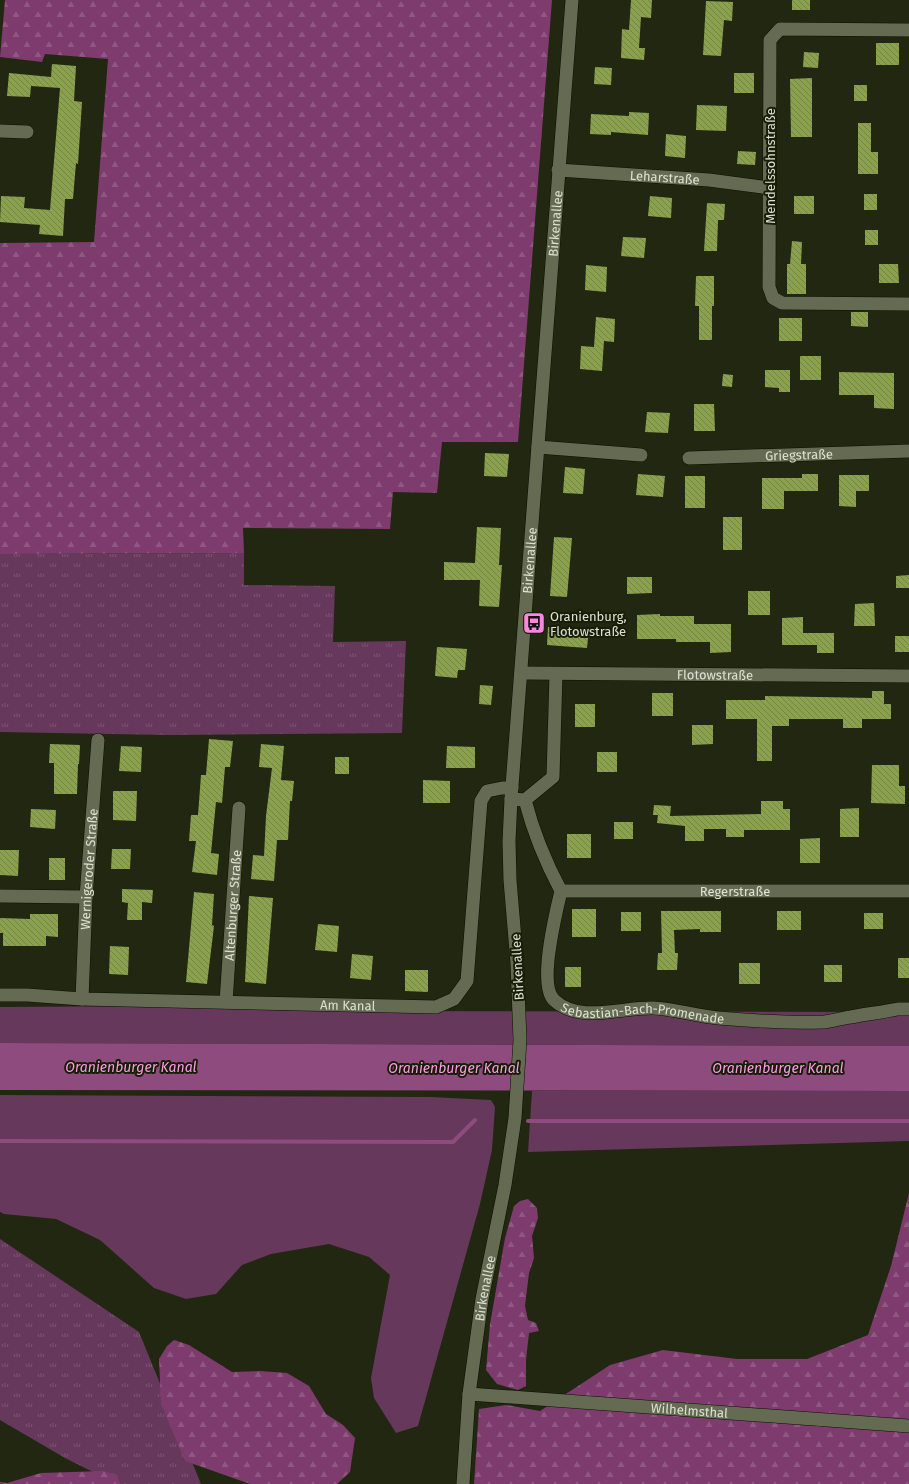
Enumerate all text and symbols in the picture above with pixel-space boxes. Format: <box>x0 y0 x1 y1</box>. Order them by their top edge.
street label: Mendelssohnstraße <box>763 108 778 224</box>
street label: Leharstraße <box>629 168 700 187</box>
street label: Birkenallee <box>545 190 565 257</box>
street label: Griegstraße <box>765 446 833 464</box>
street label: Birkenallee <box>520 527 540 594</box>
place label: Oranienburg, Flotowstraße <box>550 609 627 639</box>
bus stop icon: Oranienburg, Flotowstraße <box>521 610 547 636</box>
street label: Flotowstraße <box>677 667 753 683</box>
street label: Wernigeroder Straße <box>78 808 101 930</box>
street label: Altenburger Straße <box>222 849 244 961</box>
street label: Regerstraße <box>700 884 770 899</box>
street label: Birkenallee <box>508 933 527 1001</box>
street label: Am Kanal <box>320 997 376 1014</box>
street label: Sebastian-Bach-Promenade <box>558 1000 725 1027</box>
water label: Oranienburger Kanal <box>65 1059 197 1076</box>
water label: Oranienburger Kanal <box>388 1060 520 1077</box>
water label: Oranienburger Kanal <box>712 1060 844 1077</box>
street label: Birkenallee <box>472 1254 499 1322</box>
street label: Wilhelmsthal <box>650 1400 729 1421</box>

